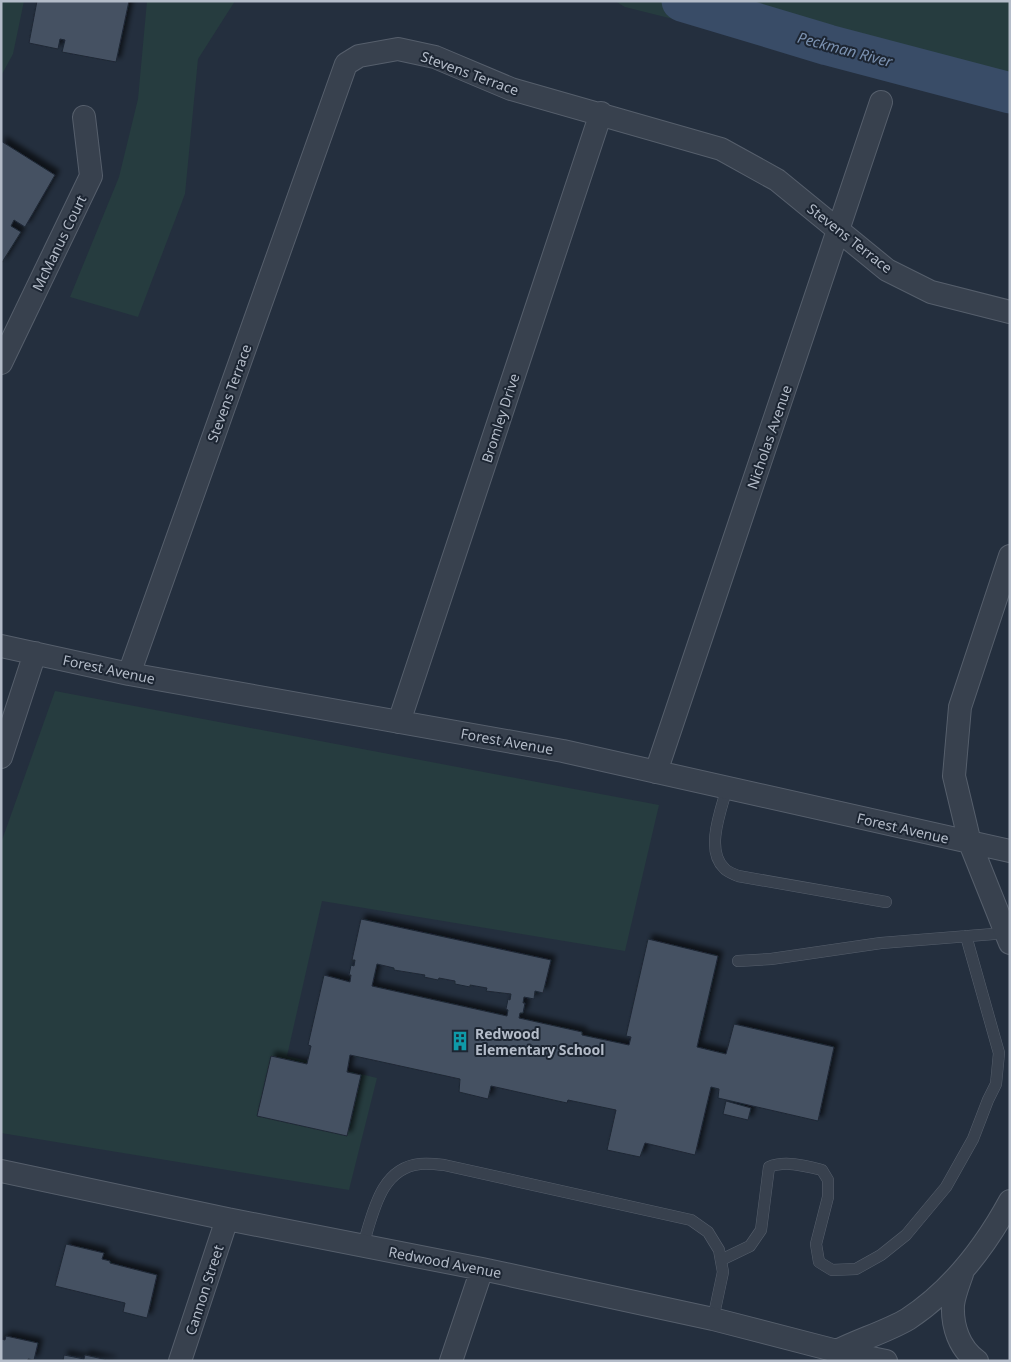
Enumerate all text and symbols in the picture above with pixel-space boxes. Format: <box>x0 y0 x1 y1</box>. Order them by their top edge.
water label: Peckman River <box>795 27 896 72</box>
street label: Stevens Terrace <box>418 46 522 100</box>
street label: McManus Court <box>28 192 90 294</box>
street label: Stevens Terrace <box>804 199 896 277</box>
street label: Stevens Terrace <box>202 341 256 445</box>
street label: Bromley Drive <box>477 371 523 465</box>
street label: Nicholas Avenue <box>742 382 796 492</box>
street label: Forest Avenue <box>61 650 157 688</box>
street label: Forest Avenue <box>459 724 555 759</box>
street label: Forest Avenue <box>855 808 951 848</box>
place label: Redwood Elementary School <box>475 1024 605 1059</box>
building icon: Redwood Elementary School <box>449 1030 471 1052</box>
street label: Cannon Street <box>180 1242 228 1338</box>
street label: Redwood Avenue <box>387 1242 503 1282</box>

